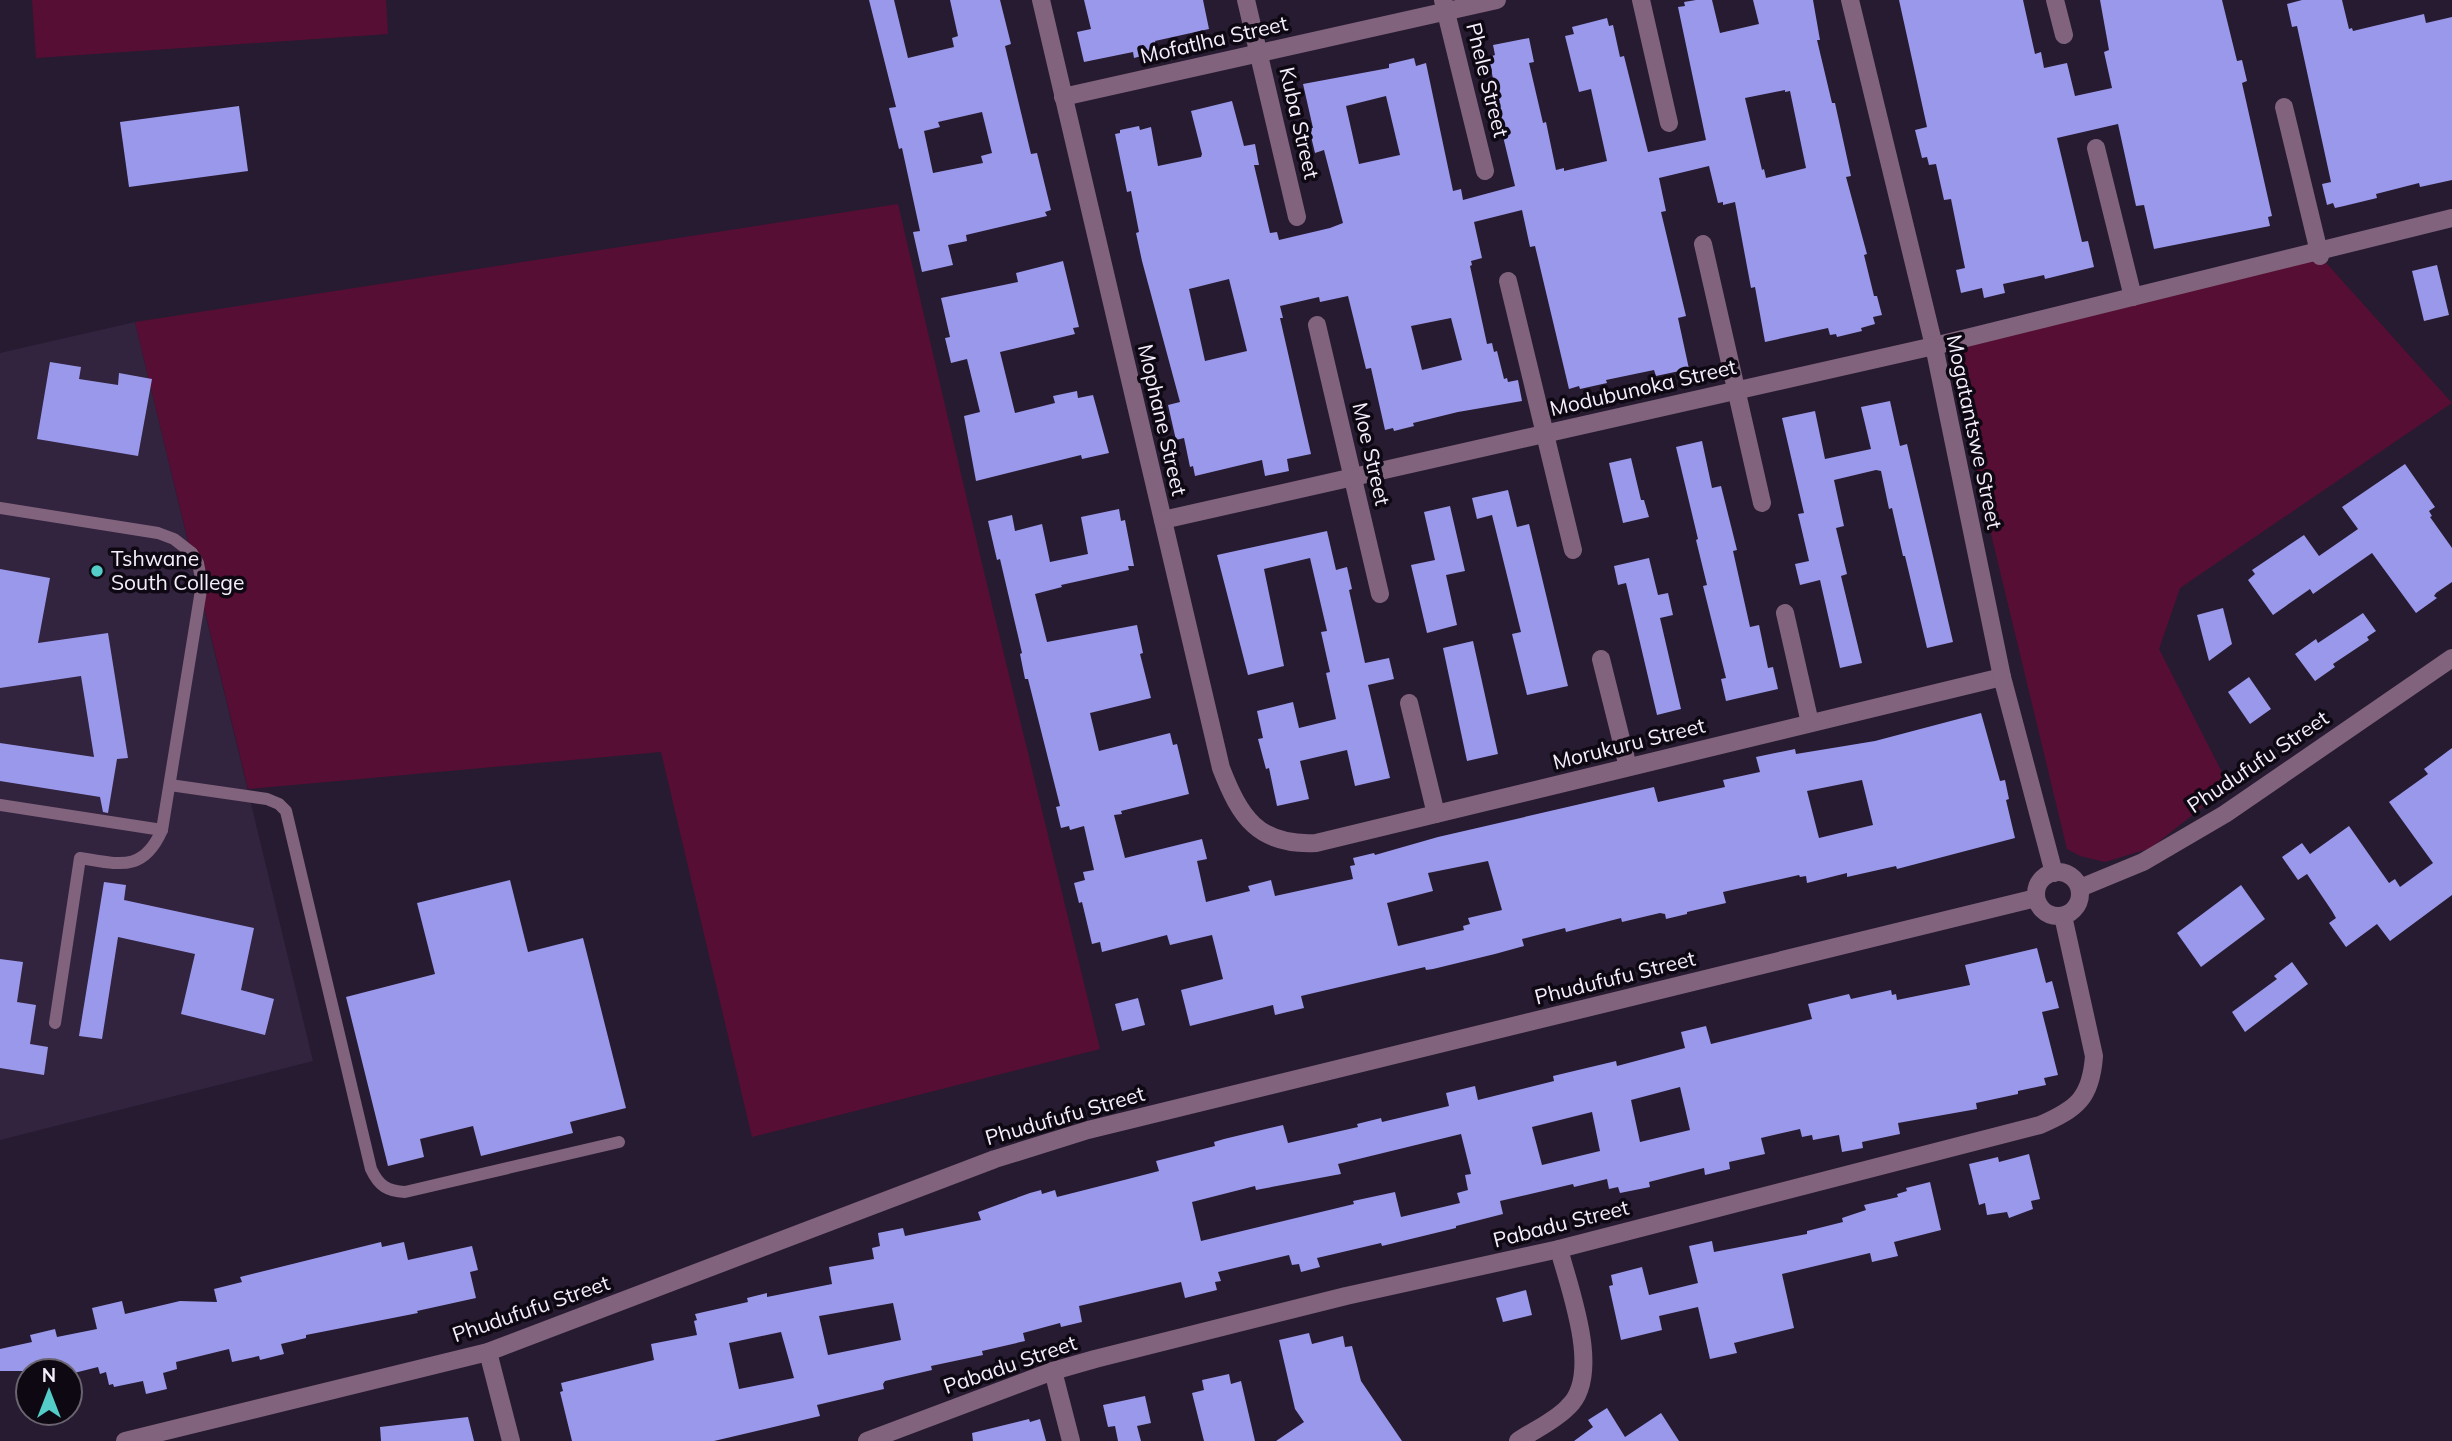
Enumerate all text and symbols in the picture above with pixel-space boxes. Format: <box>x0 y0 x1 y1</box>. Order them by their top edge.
street label: Mofatlha Street <box>1138 9 1290 69</box>
street label: Phele Street <box>1461 20 1515 140</box>
street label: Kuba Street <box>1274 64 1325 181</box>
street label: Mogatantswe Street <box>1942 332 2008 531</box>
street label: Mophane Street <box>1133 341 1193 498</box>
street label: Modubunoka Street <box>1547 353 1739 421</box>
street label: Moe Street <box>1347 400 1396 508</box>
place label: Tshwane South College <box>111 545 244 595</box>
marker: Tshwane South College <box>89 563 105 579</box>
street label: Phudufufu Street <box>2182 704 2333 818</box>
street label: Morukuru Street <box>1550 712 1708 775</box>
street label: Phudufufu Street <box>1532 944 1698 1010</box>
street label: Phudufufu Street <box>982 1080 1148 1150</box>
street label: Pabadu Street <box>1490 1194 1631 1252</box>
street label: Phudufufu Street <box>449 1269 613 1347</box>
street label: Pabadu Street <box>940 1329 1080 1399</box>
north arrow <box>14 1357 84 1427</box>
text: N <box>42 1363 56 1387</box>

